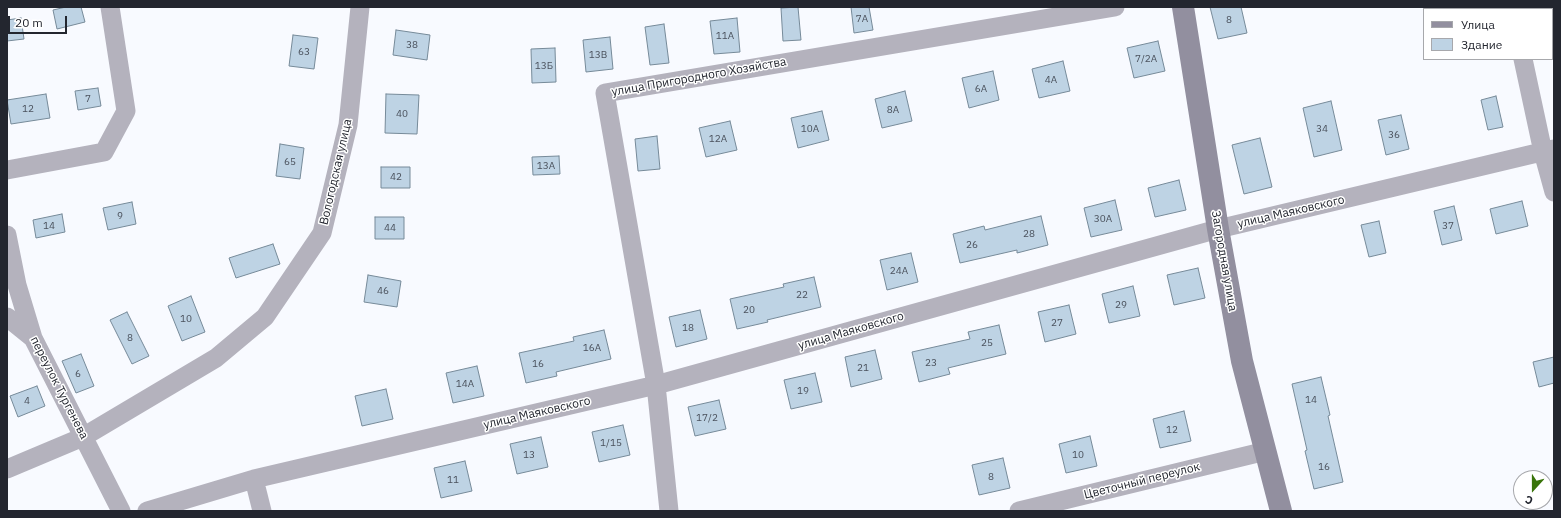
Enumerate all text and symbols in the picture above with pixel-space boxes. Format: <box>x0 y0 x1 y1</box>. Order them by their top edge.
scale bar <box>10 8 69 34</box>
legend <box>1423 8 1553 60</box>
house number: 7А <box>856 13 868 25</box>
house number: 8 <box>1226 14 1232 26</box>
text: 20 m <box>15 15 43 30</box>
text: Улица <box>1461 17 1495 32</box>
house number: 11А <box>716 30 734 42</box>
text: Здание <box>1461 37 1502 52</box>
house number: 38 <box>406 39 418 51</box>
house number: 63 <box>298 46 310 58</box>
house number: 13В <box>589 49 607 61</box>
house number: 7/2А <box>1135 53 1157 65</box>
street label: улица Пригородного Хозяйства <box>610 55 788 99</box>
house number: 13Б <box>535 60 553 72</box>
house number: 4А <box>1045 74 1057 86</box>
house number: 6А <box>975 83 987 95</box>
house number: 7 <box>85 93 91 105</box>
house number: 12 <box>22 103 34 115</box>
house number: 8А <box>887 104 899 116</box>
house number: 40 <box>396 108 408 120</box>
street label: Вологодская улица <box>317 118 355 226</box>
house number: 10А <box>801 123 819 135</box>
house number: 34 <box>1316 123 1328 135</box>
house number: 36 <box>1388 129 1400 141</box>
house number: 12А <box>709 133 727 145</box>
house number: 65 <box>284 156 296 168</box>
house number: 13А <box>537 160 555 172</box>
house number: 42 <box>390 171 402 183</box>
street label: улица Маяковского <box>1236 193 1346 231</box>
house number: 9 <box>117 210 123 222</box>
street label: Загородная улица <box>1208 210 1240 312</box>
house number: 30А <box>1094 213 1112 225</box>
house number: 14 <box>43 220 55 232</box>
house number: 37 <box>1442 220 1454 232</box>
house number: 44 <box>384 222 396 234</box>
house number: 28 <box>1023 228 1035 240</box>
house number: 26 <box>966 239 978 251</box>
house number: 24А <box>890 265 908 277</box>
house number: 46 <box>377 285 389 297</box>
house number: 22 <box>796 289 808 301</box>
house number: 29 <box>1115 299 1127 311</box>
house number: 20 <box>743 304 755 316</box>
street label: улица Маяковского <box>796 309 906 353</box>
house number: 10 <box>180 313 192 325</box>
house number: 27 <box>1051 317 1063 329</box>
house number: 18 <box>682 322 694 334</box>
house number: 8 <box>127 332 133 344</box>
street label: переулок Тургенева <box>27 334 91 442</box>
house number: 25 <box>981 337 993 349</box>
house number: 16А <box>583 342 601 354</box>
house number: 23 <box>925 357 937 369</box>
house number: 16 <box>532 358 544 370</box>
house number: 21 <box>857 362 869 374</box>
house number: 6 <box>75 368 81 380</box>
house number: 14А <box>456 378 474 390</box>
house number: 19 <box>797 385 809 397</box>
street label: улица Маяковского <box>482 394 592 432</box>
house number: 14 <box>1305 394 1317 406</box>
house number: 4 <box>24 395 30 407</box>
house number: 17/2 <box>696 412 718 424</box>
house number: 12 <box>1166 424 1178 436</box>
house number: 1/15 <box>600 437 622 449</box>
house number: 13 <box>523 449 535 461</box>
house number: 10 <box>1072 449 1084 461</box>
street label: Цветочный переулок <box>1083 460 1201 502</box>
house number: 16 <box>1318 461 1330 473</box>
north arrow <box>1513 470 1553 510</box>
house number: 8 <box>988 471 994 483</box>
house number: 11 <box>447 474 459 486</box>
text: С <box>1523 492 1535 508</box>

